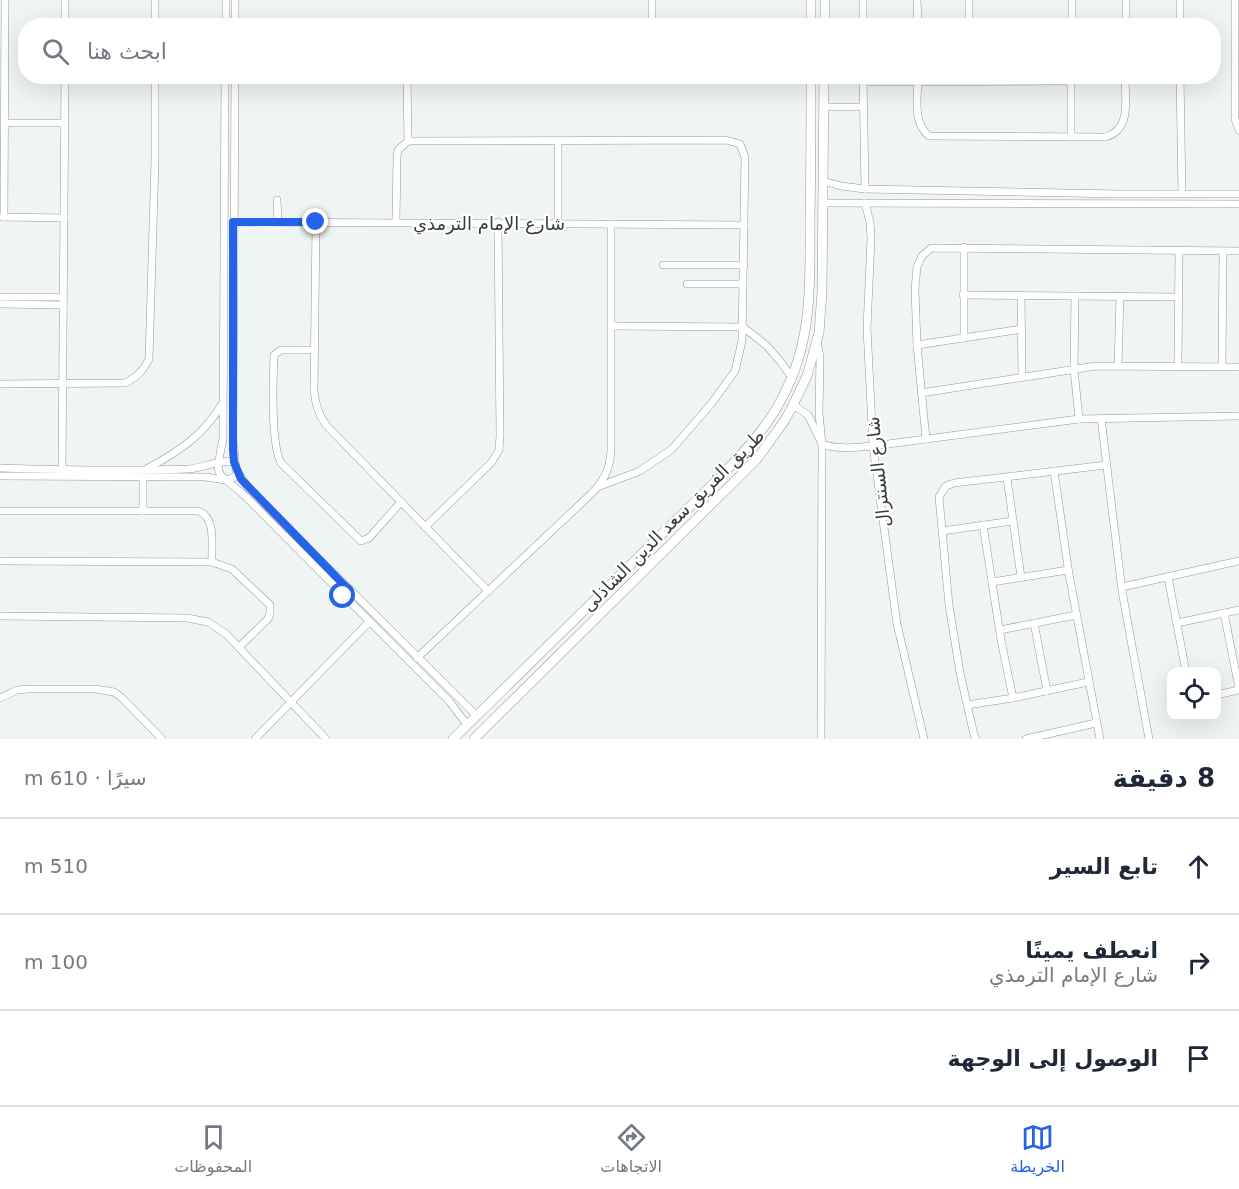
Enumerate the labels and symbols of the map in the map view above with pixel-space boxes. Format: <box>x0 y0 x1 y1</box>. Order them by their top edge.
route end <box>302 208 328 234</box>
street label: شارع الإمام الترمذي <box>413 213 565 235</box>
street label: شارع السنترال <box>862 416 895 528</box>
street label: طريق الفريق سعد الدين الشاذلى <box>578 425 769 616</box>
route start <box>329 582 355 608</box>

